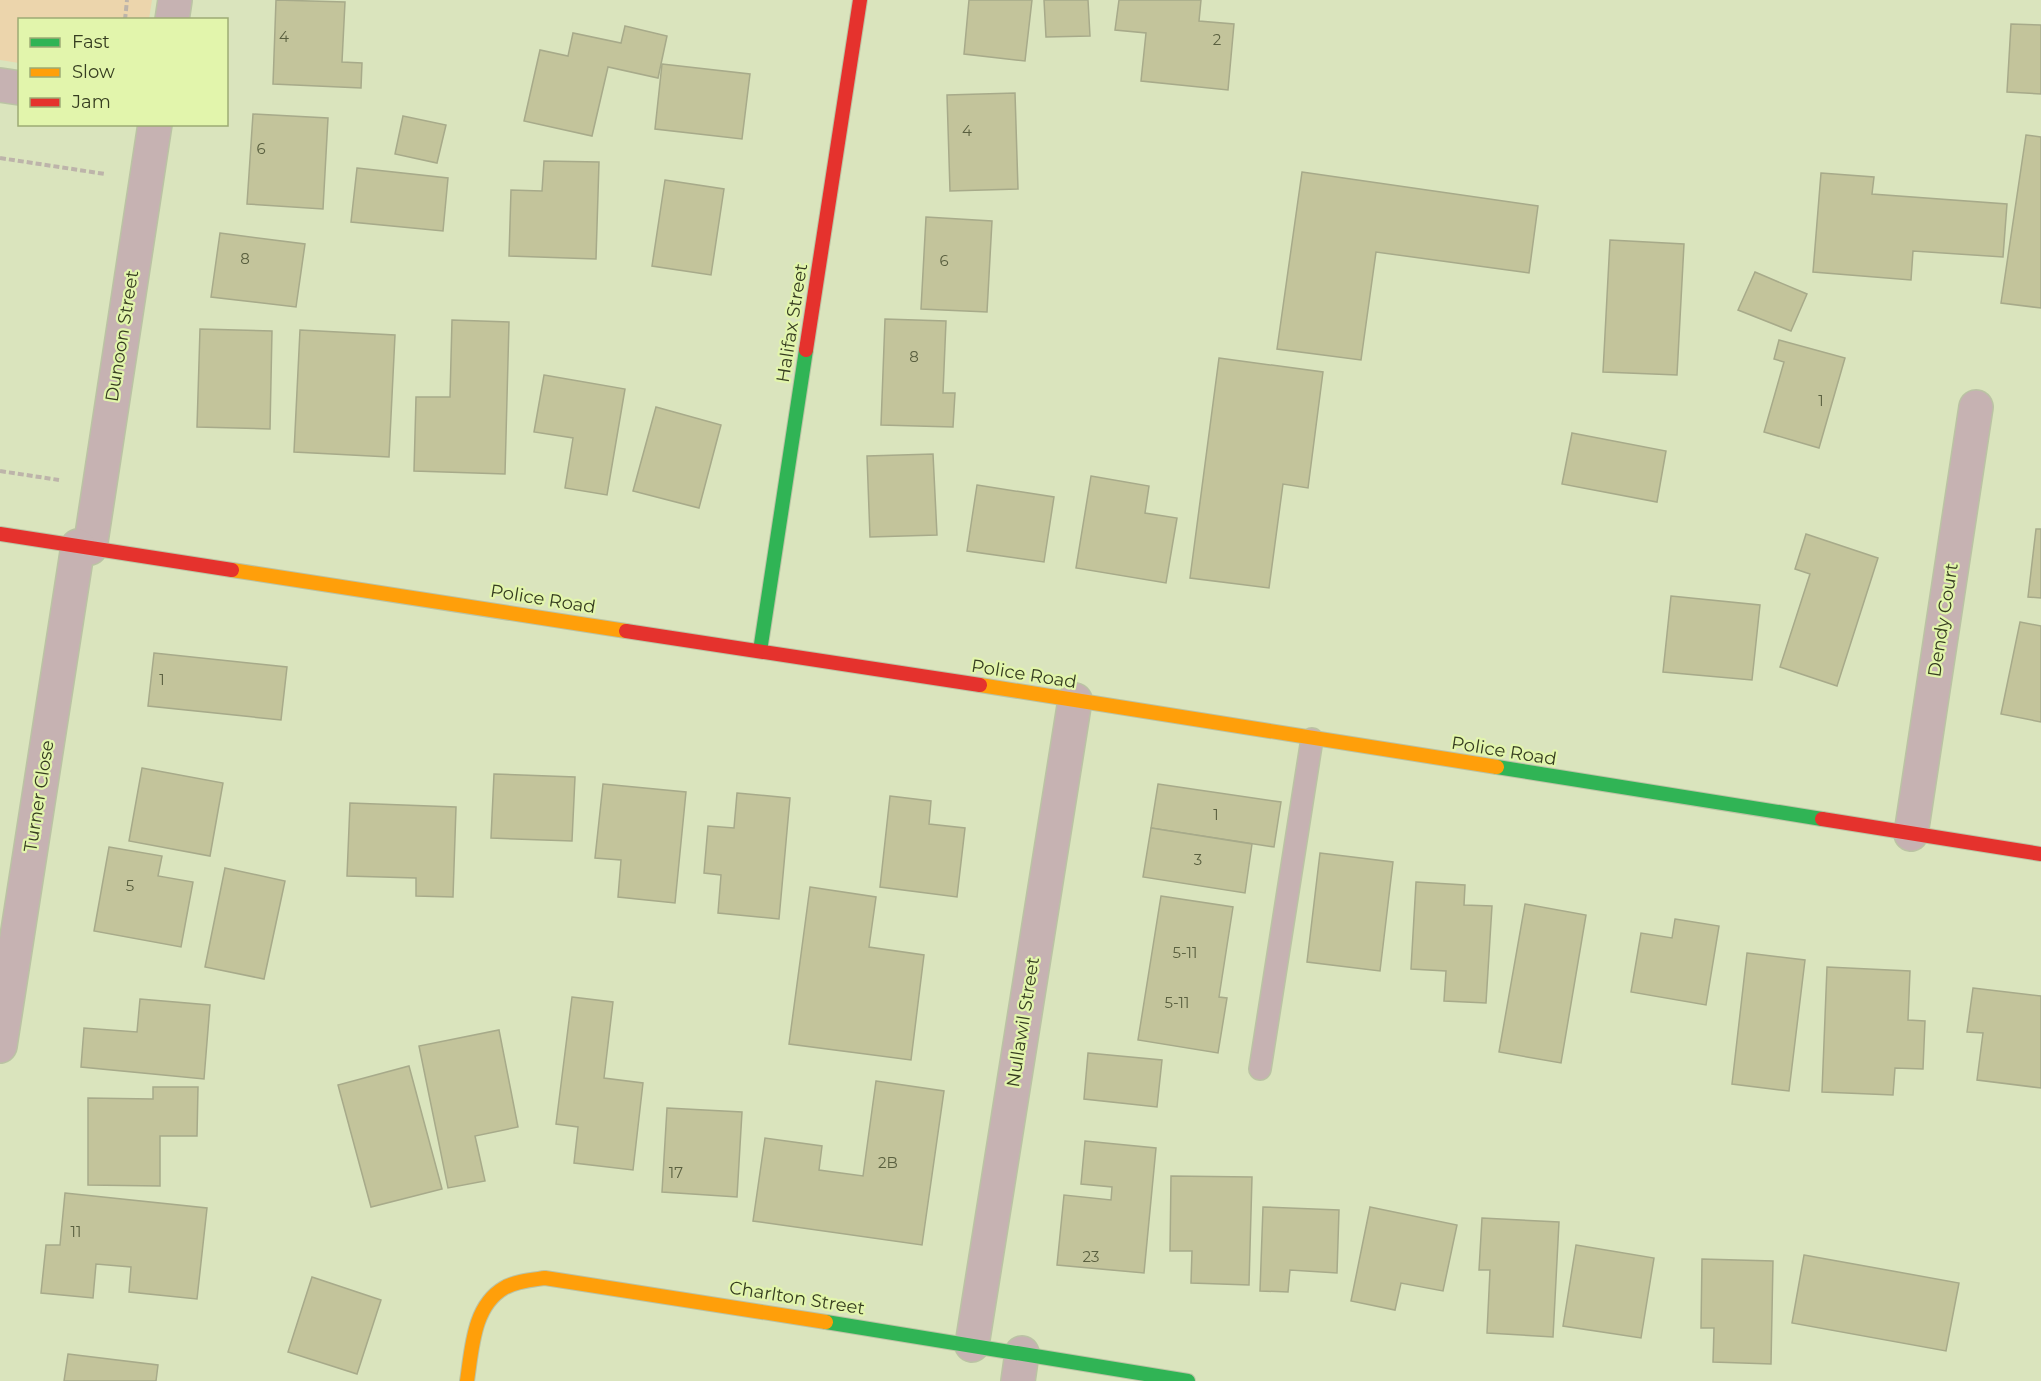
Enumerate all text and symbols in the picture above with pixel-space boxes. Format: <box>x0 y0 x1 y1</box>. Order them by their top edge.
legend <box>18 18 228 126</box>
house number: 4 <box>279 27 289 46</box>
house number: 2 <box>1213 30 1221 49</box>
text: Fast <box>72 31 110 53</box>
text: Slow <box>72 61 115 83</box>
text: Jam <box>71 91 111 113</box>
house number: 4 <box>962 121 972 140</box>
house number: 6 <box>256 139 266 158</box>
house number: 8 <box>240 249 250 268</box>
house number: 6 <box>939 251 949 270</box>
street label: Halifax Street <box>772 262 812 384</box>
street label: Dunoon Street <box>101 269 143 403</box>
house number: 8 <box>909 347 919 366</box>
house number: 1 <box>1818 391 1824 410</box>
street label: Dendy Court <box>1923 561 1963 679</box>
street label: Police Road <box>489 580 597 618</box>
street label: Police Road <box>970 655 1078 693</box>
house number: 1 <box>159 670 165 689</box>
street label: Police Road <box>1450 732 1558 770</box>
street label: Turner Close <box>19 738 59 853</box>
house number: 1 <box>1213 805 1219 824</box>
house number: 3 <box>1194 850 1202 869</box>
house number: 5 <box>126 876 134 895</box>
house number: 5-11 <box>1173 943 1197 962</box>
street label: Nullawil Street <box>1002 955 1044 1089</box>
house number: 5-11 <box>1165 993 1189 1012</box>
house number: 2B <box>878 1153 898 1172</box>
house number: 17 <box>669 1163 683 1182</box>
house number: 11 <box>71 1222 81 1241</box>
house number: 23 <box>1083 1247 1099 1266</box>
street label: Charlton Street <box>728 1276 866 1320</box>

